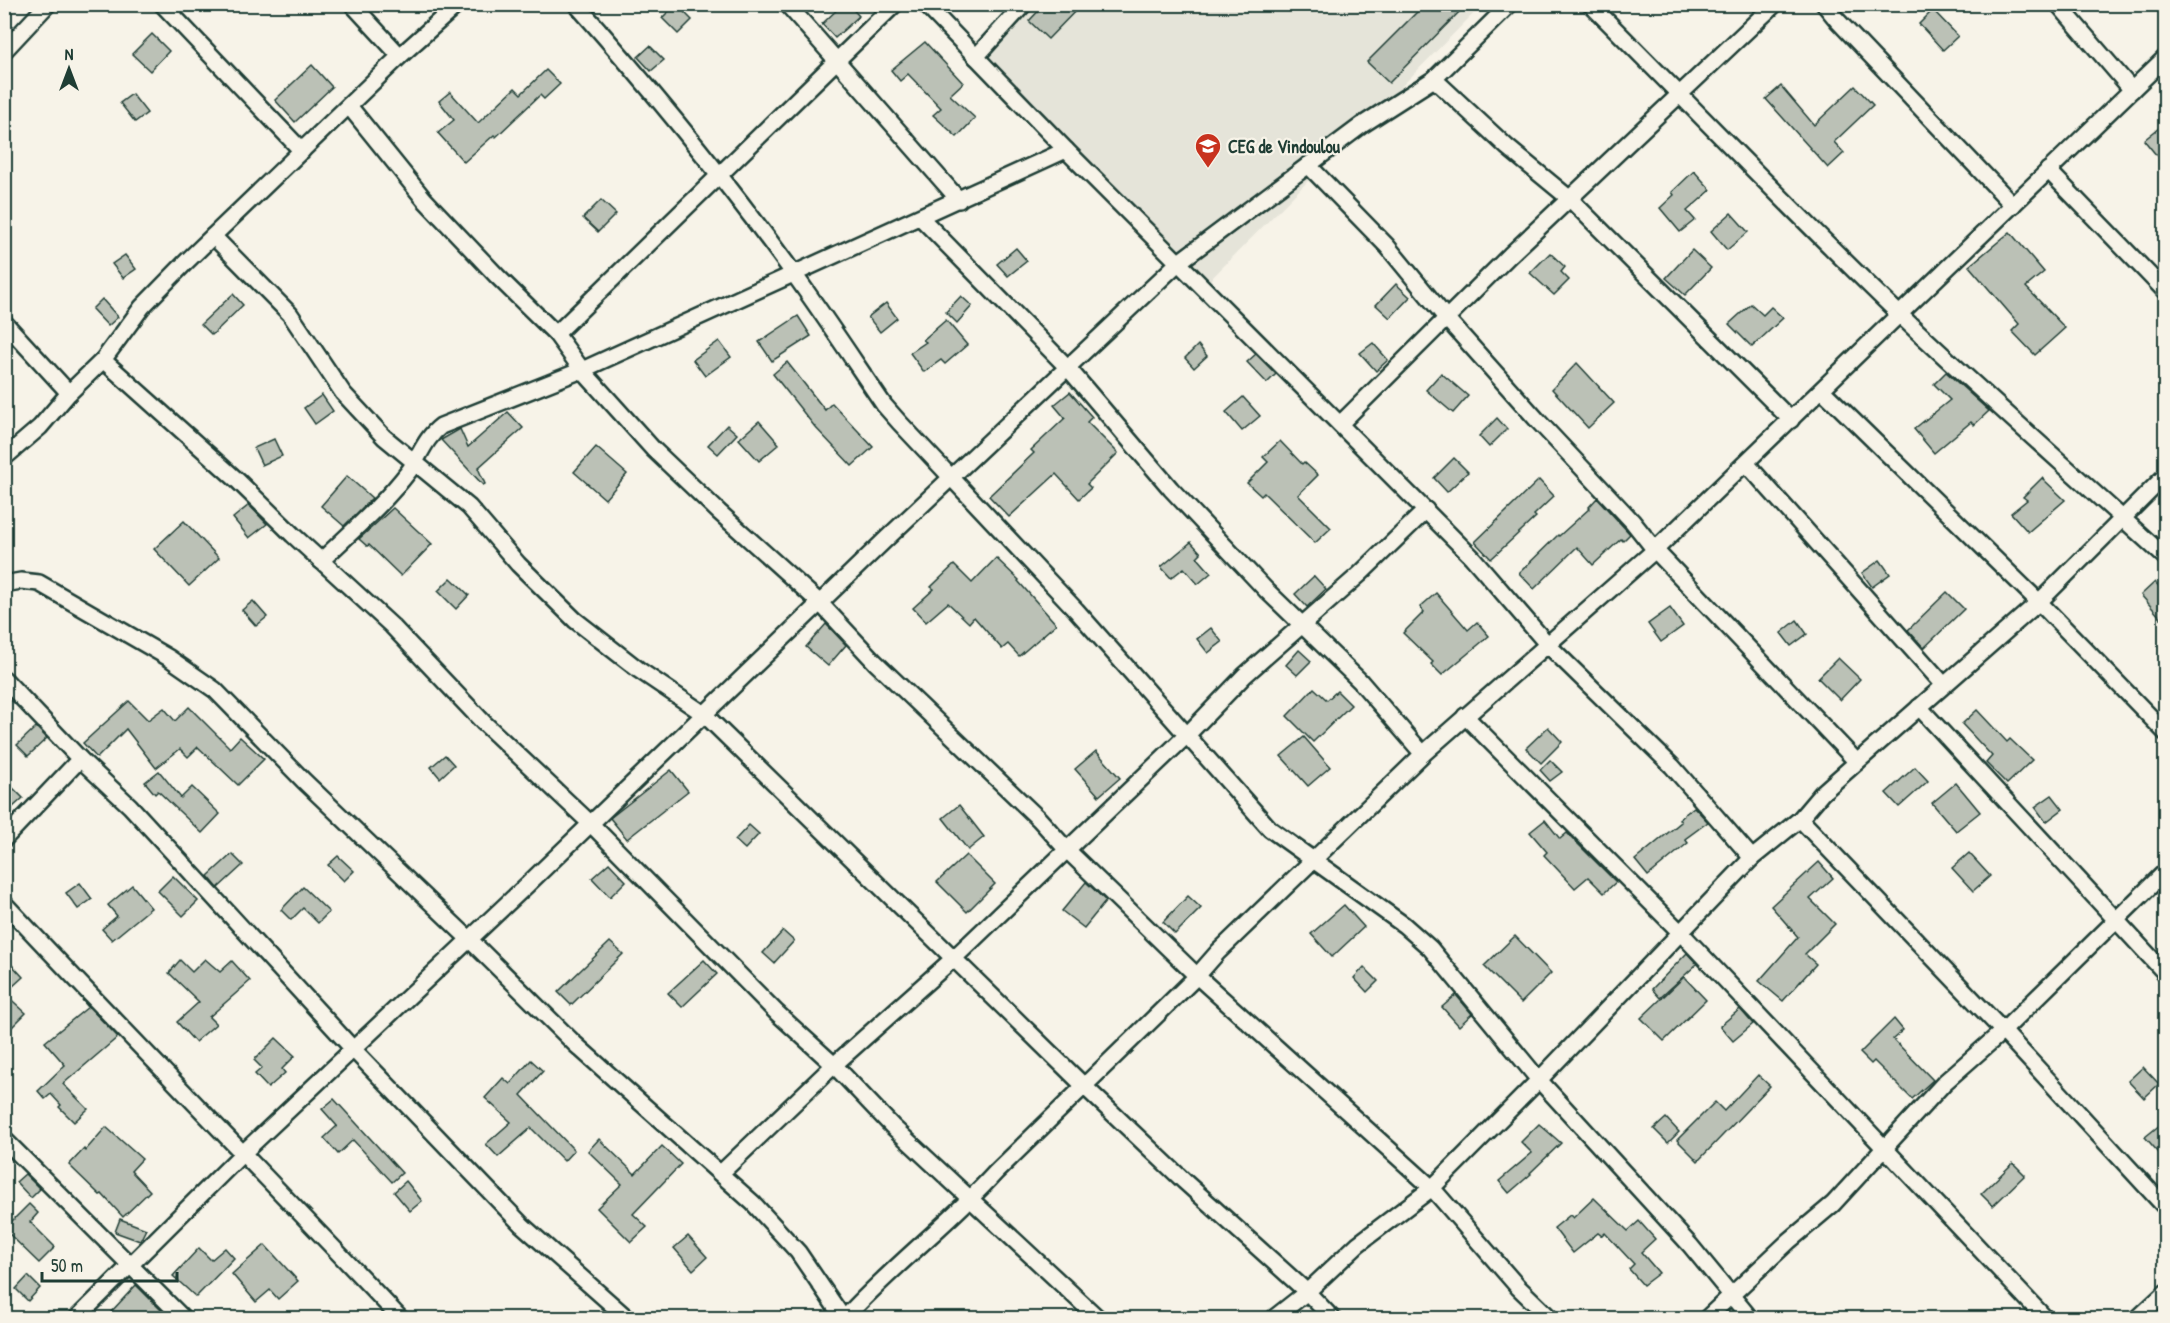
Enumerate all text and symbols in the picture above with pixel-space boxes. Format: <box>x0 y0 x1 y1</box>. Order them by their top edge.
north arrow <box>39 39 99 99</box>
text: N <box>65 43 74 65</box>
school or university icon: CEG de Vindoulou <box>1193 131 1223 169</box>
place label: CEG de Vindoulou <box>1228 134 1341 159</box>
scale bar <box>42 1245 177 1283</box>
text: 50 m <box>51 1253 83 1278</box>

